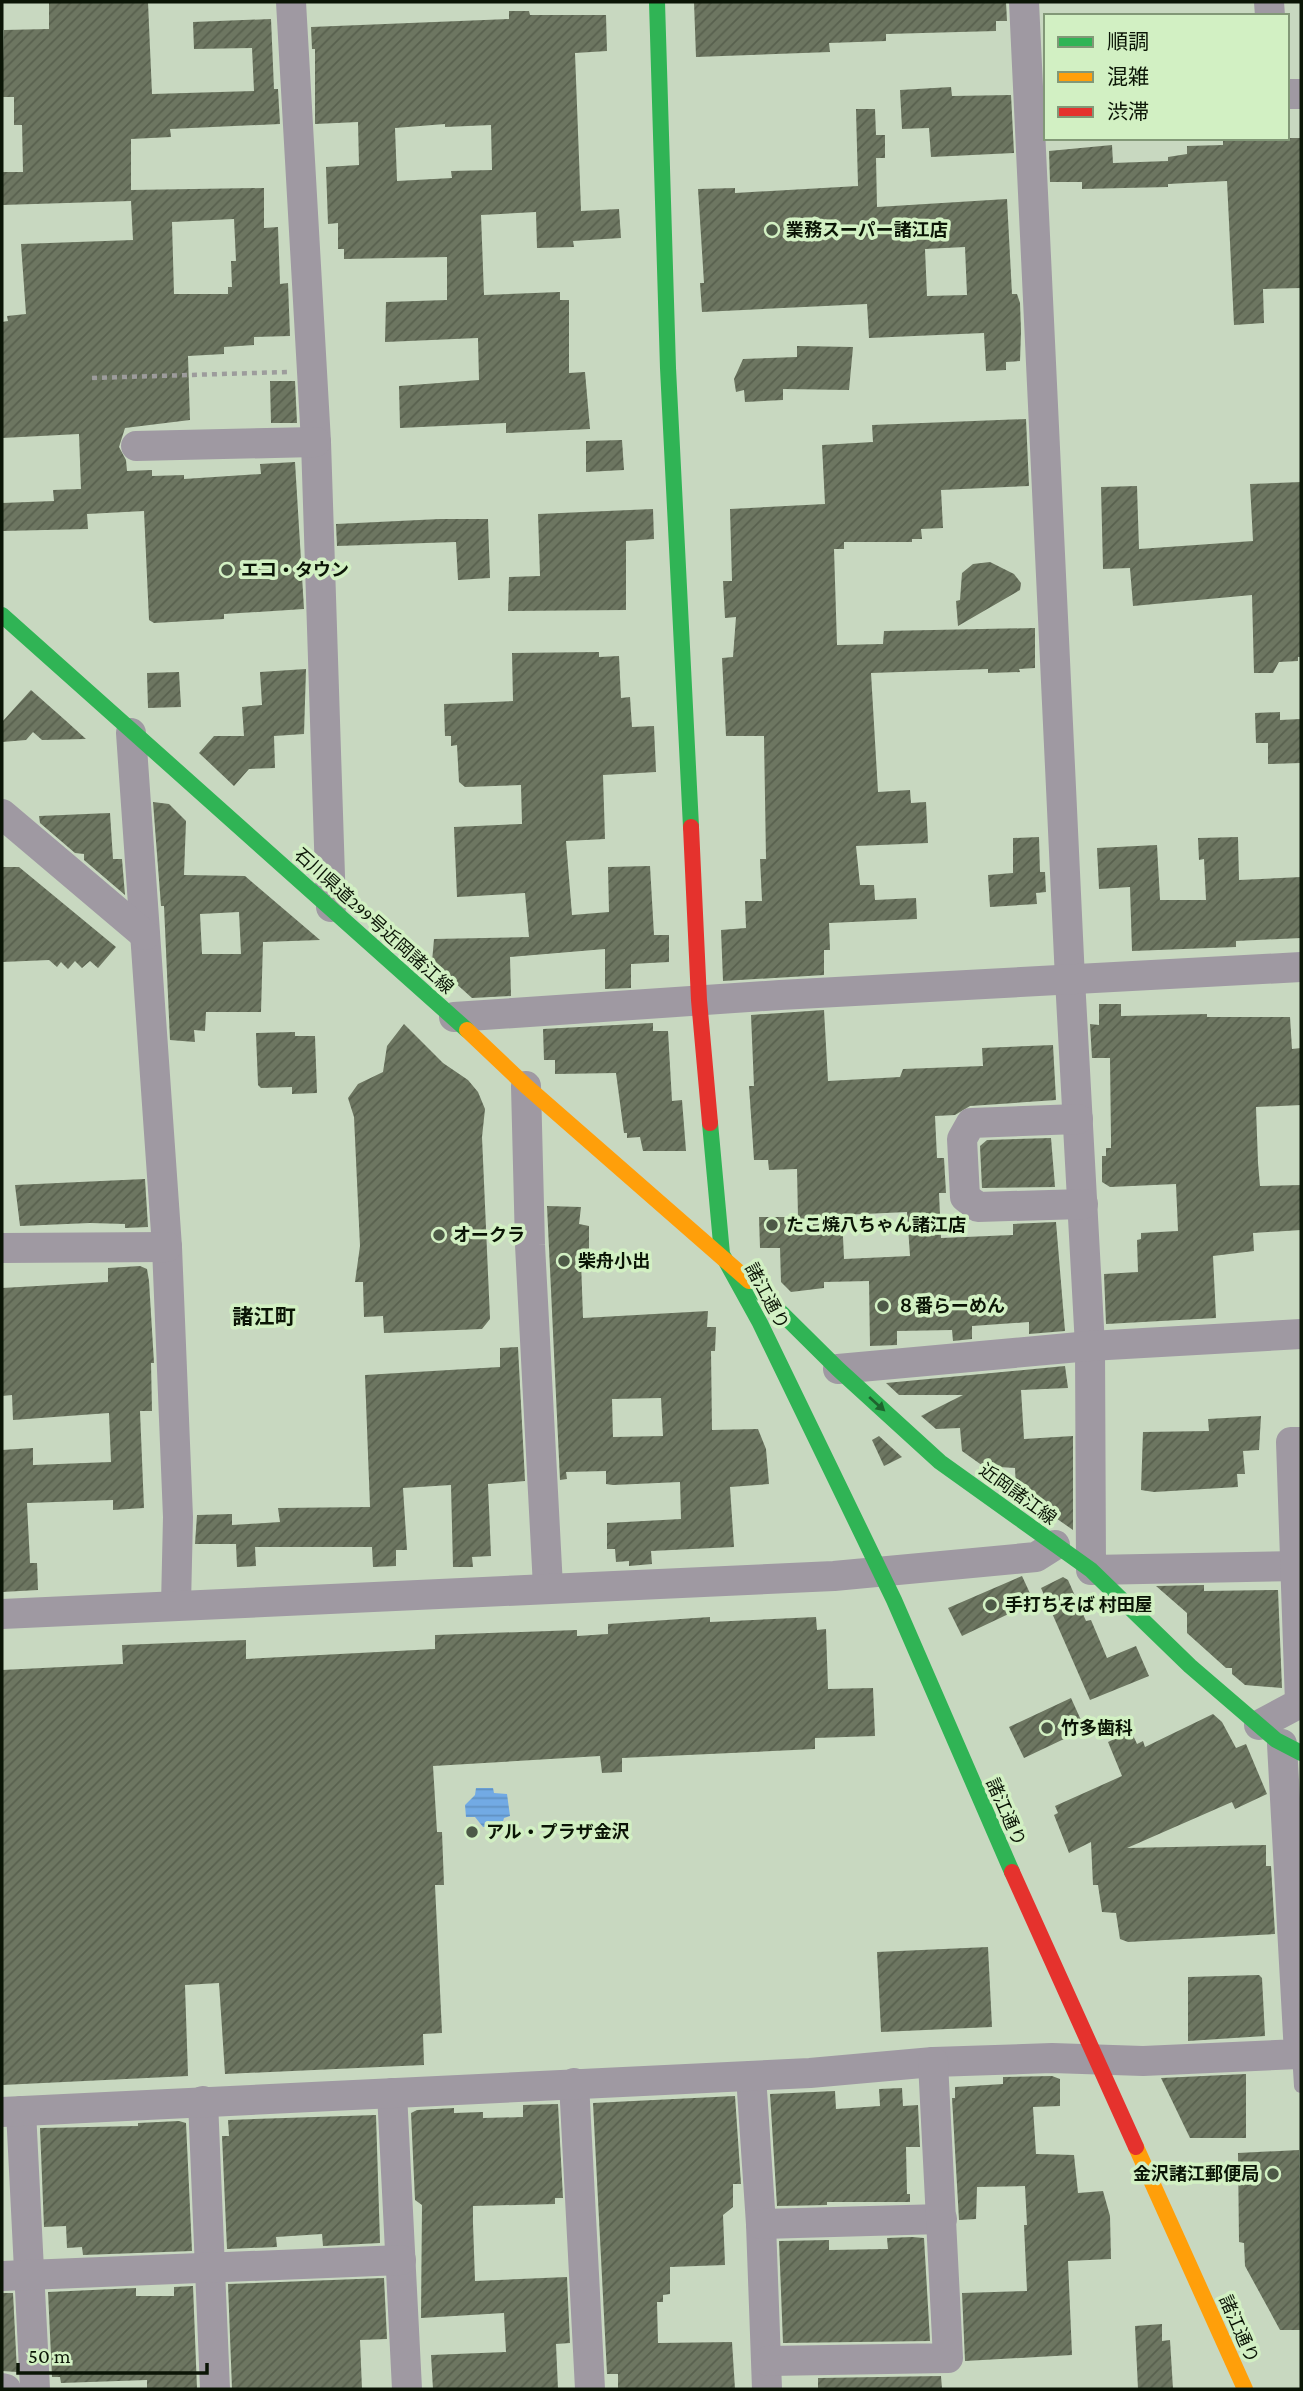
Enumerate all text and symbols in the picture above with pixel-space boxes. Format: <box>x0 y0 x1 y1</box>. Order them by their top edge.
legend <box>1044 14 1289 140</box>
text: 順調 <box>1107 30 1149 54</box>
text: 混雑 <box>1107 65 1149 89</box>
text: 渋滞 <box>1107 100 1149 124</box>
place label: 業務スーパー諸江店 <box>786 220 948 240</box>
marker: 業務スーパー諸江店 <box>764 222 780 238</box>
place label: エコ・タウン <box>241 560 349 580</box>
marker: エコ・タウン <box>219 562 235 578</box>
street label: 石川県道299号近岡諸江線 <box>290 844 458 998</box>
place label: たこ焼八ちゃん諸江店 <box>786 1215 966 1235</box>
marker: たこ焼八ちゃん諸江店 <box>764 1217 780 1233</box>
place label: オークラ <box>453 1225 525 1245</box>
marker: オークラ <box>431 1227 447 1243</box>
place label: 柴舟小出 <box>578 1251 650 1271</box>
marker: 柴舟小出 <box>556 1253 572 1269</box>
street label: 諸江通り <box>741 1260 793 1332</box>
place label: ８番らーめん <box>897 1296 1005 1316</box>
marker: ８番らーめん <box>875 1298 891 1314</box>
district label: 諸江町 <box>233 1305 296 1329</box>
one-way arrow <box>868 1396 886 1412</box>
street label: 近岡諸江線 <box>976 1459 1060 1529</box>
place label: 手打ちそば 村田屋 <box>1005 1595 1152 1615</box>
marker: 手打ちそば 村田屋 <box>983 1597 999 1613</box>
place label: 竹多歯科 <box>1061 1718 1133 1738</box>
marker: 竹多歯科 <box>1039 1720 1055 1736</box>
street label: 諸江通り <box>982 1775 1030 1849</box>
place label: アル・プラザ金沢 <box>486 1822 630 1842</box>
marker: アル・プラザ金沢 <box>464 1824 480 1840</box>
place label: 金沢諸江郵便局 <box>1133 2164 1259 2184</box>
marker: 金沢諸江郵便局 <box>1265 2166 1281 2182</box>
street label: 諸江通り <box>1215 2292 1263 2366</box>
scale bar <box>18 2332 206 2376</box>
text: 50 m <box>28 2344 71 2368</box>

